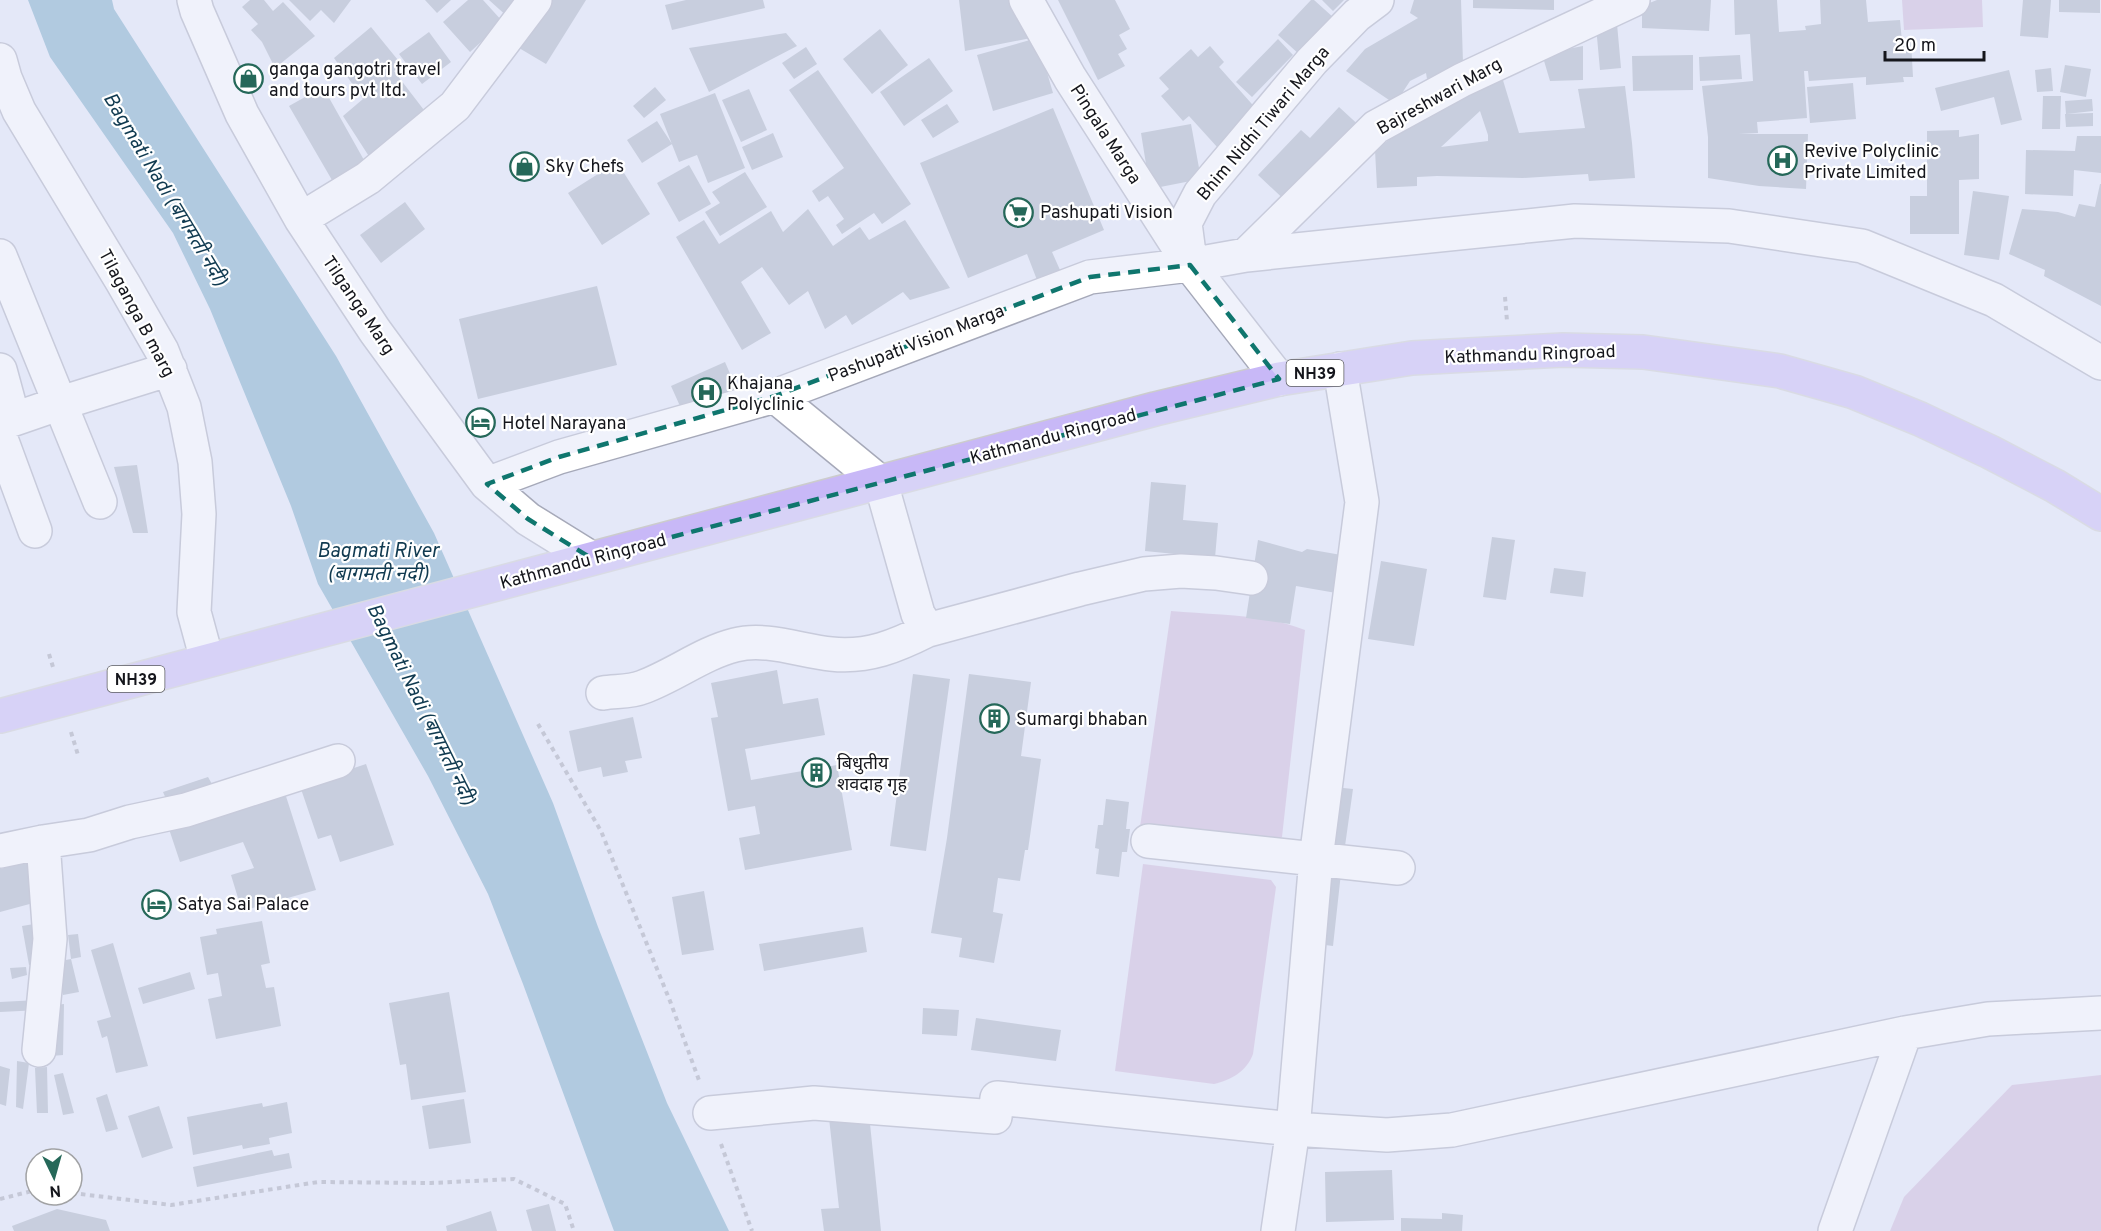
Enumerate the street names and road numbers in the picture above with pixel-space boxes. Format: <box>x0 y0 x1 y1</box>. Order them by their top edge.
street label: Bhim Nidhi Tiwari Marga <box>1193 42 1336 206</box>
street label: Bajreshwari Marg <box>1373 53 1506 141</box>
street label: Pingala Marga <box>1064 81 1146 189</box>
street label: Tilaganga B marg <box>92 246 179 382</box>
street label: Tilganga Marg <box>316 252 399 360</box>
street label: Pashupati Vision Marga <box>825 300 1008 389</box>
street label: Kathmandu Ringroad <box>1444 341 1616 370</box>
road number: NH39 <box>1286 360 1344 386</box>
street label: Kathmandu Ringroad <box>968 404 1139 471</box>
street label: Kathmandu Ringroad <box>498 529 669 596</box>
road number: NH39 <box>108 666 164 692</box>

